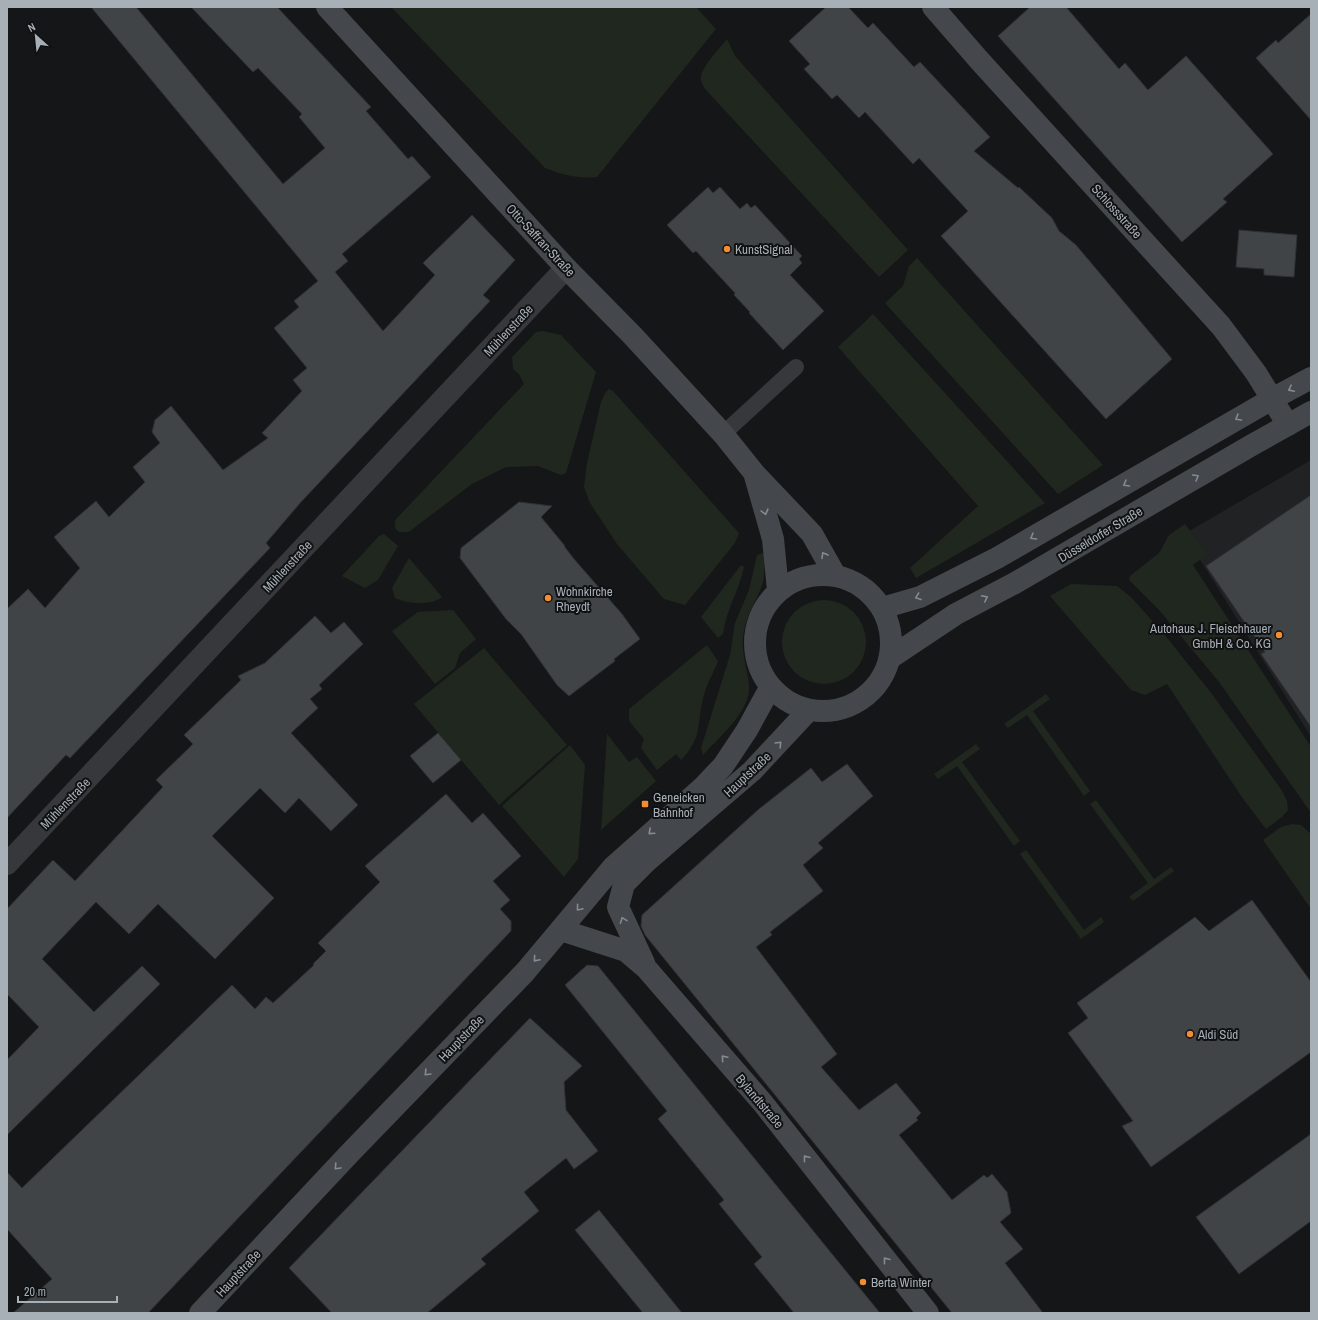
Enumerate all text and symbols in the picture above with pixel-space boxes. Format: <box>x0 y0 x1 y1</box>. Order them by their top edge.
north arrow <box>16 16 56 56</box>
text: N <box>25 19 38 35</box>
street label: Schlossstraße <box>1088 181 1146 242</box>
street label: Otto-Saffran-Straße <box>503 200 579 280</box>
place label: KunstSignal <box>735 241 793 258</box>
marker: KunstSignal <box>722 244 732 254</box>
street label: Mühlenstraße <box>480 301 537 360</box>
one-way arrow <box>1288 384 1296 391</box>
one-way arrow <box>1235 414 1242 421</box>
one-way arrow <box>1192 474 1199 481</box>
one-way arrow <box>1123 479 1130 486</box>
street label: Düsseldorfer Straße <box>1055 503 1146 566</box>
one-way arrow <box>760 508 769 515</box>
one-way arrow <box>1030 533 1037 540</box>
street label: Mühlenstraße <box>259 537 316 596</box>
one-way arrow <box>821 552 828 559</box>
place label: Wohnkirche Rheydt <box>556 583 613 615</box>
one-way arrow <box>914 592 921 601</box>
marker: Wohnkirche Rheydt <box>543 593 553 603</box>
one-way arrow <box>981 596 988 603</box>
place label: Autohaus J. Fleischhauer GmbH & Co. KG <box>1149 620 1271 652</box>
marker: Autohaus J. Fleischhauer GmbH & Co. KG <box>1274 630 1284 640</box>
one-way arrow <box>774 741 782 749</box>
street label: Hauptstraße <box>720 748 775 801</box>
street label: Mühlenstraße <box>37 774 94 833</box>
place label: Geneicken Bahnhof <box>653 789 705 821</box>
marker: Geneicken Bahnhof <box>640 799 650 809</box>
one-way arrow <box>649 827 656 834</box>
one-way arrow <box>577 903 584 911</box>
one-way arrow <box>620 917 628 924</box>
one-way arrow <box>533 954 540 962</box>
street label: Hauptstraße <box>435 1011 488 1065</box>
place label: Aldi Süd <box>1197 1026 1238 1043</box>
marker: Aldi Süd <box>1185 1029 1195 1039</box>
one-way arrow <box>721 1055 728 1062</box>
one-way arrow <box>424 1068 432 1076</box>
street label: Bylandtstraße <box>732 1071 787 1132</box>
one-way arrow <box>804 1155 811 1162</box>
one-way arrow <box>334 1162 341 1170</box>
street label: Hauptstraße <box>212 1246 265 1301</box>
one-way arrow <box>884 1258 891 1265</box>
place label: Berta Winter <box>871 1274 931 1291</box>
marker: Berta Winter <box>858 1277 868 1287</box>
scale bar <box>18 1278 117 1304</box>
text: 20 m <box>24 1284 46 1300</box>

